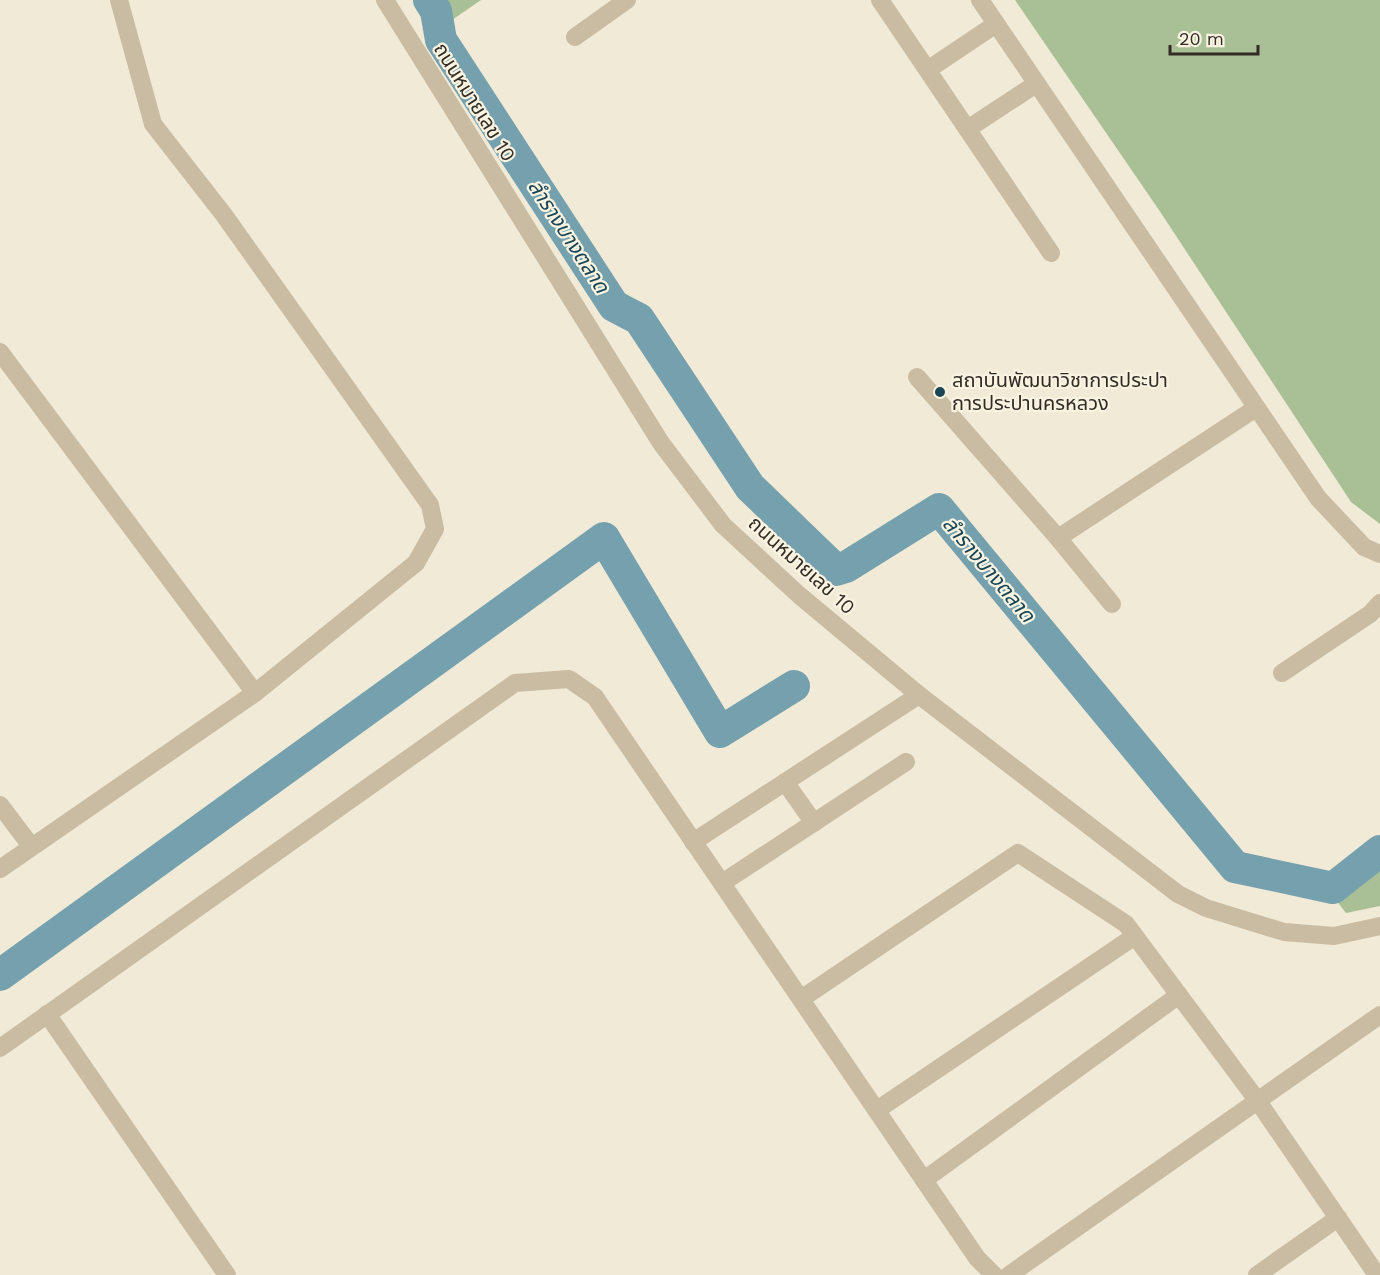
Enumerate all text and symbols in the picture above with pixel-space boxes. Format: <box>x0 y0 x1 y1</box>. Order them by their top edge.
scale bar <box>1170 18 1258 56</box>
text: 20 m <box>1179 28 1224 49</box>
street label: ถนนหมายเลข 10 <box>429 38 521 166</box>
water label: ลำรางบางตลาด <box>523 175 615 298</box>
place label: สถาบันพัฒนาวิชาการประปา การประปานครหลวง <box>952 368 1168 415</box>
marker: สถาบันพัฒนาวิชาการประปา การประปานครหลวง <box>933 385 947 399</box>
street label: ถนนหมายเลข 10 <box>744 511 860 619</box>
water label: ลำรางบางตลาด <box>938 511 1041 628</box>

